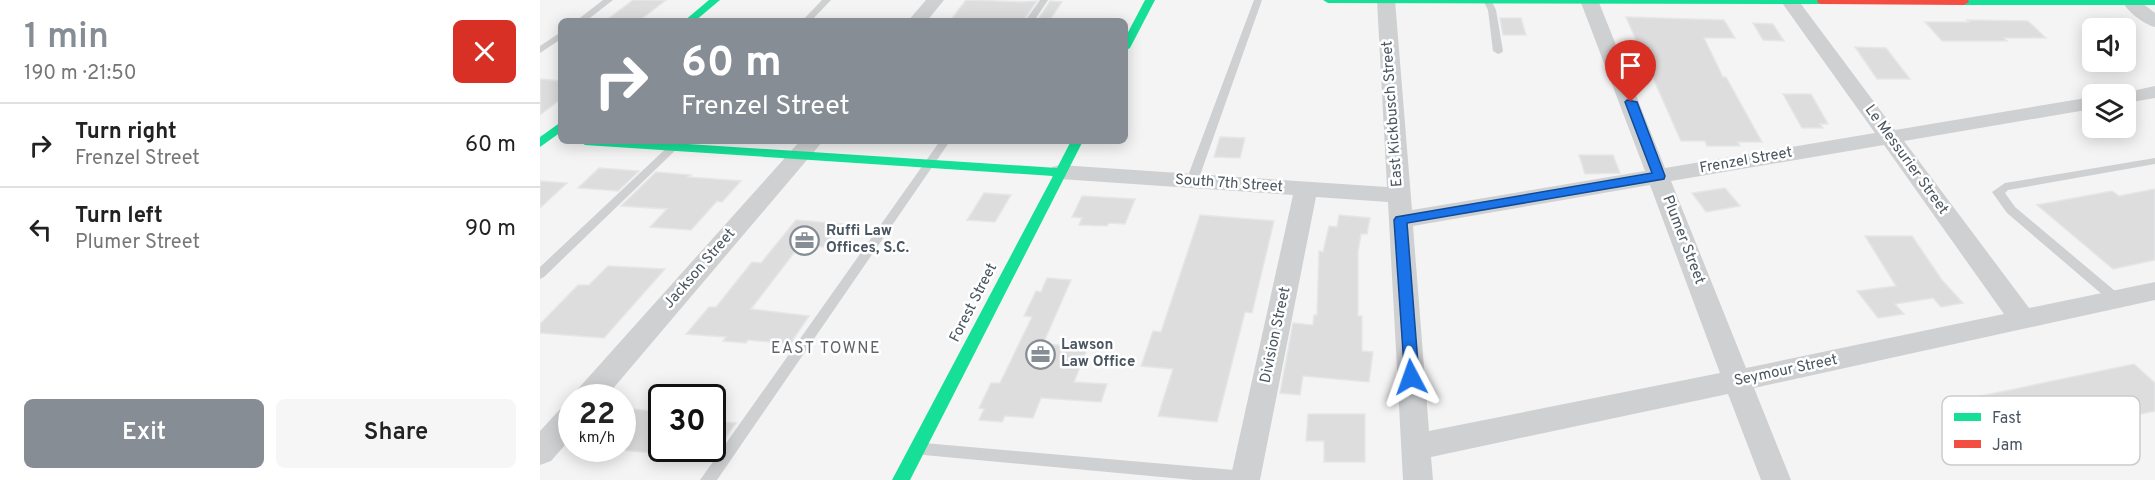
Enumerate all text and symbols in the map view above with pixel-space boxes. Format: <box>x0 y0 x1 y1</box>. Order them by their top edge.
text: 1 min <box>24 15 109 61</box>
map controls <box>2082 18 2136 138</box>
button: sound <box>2082 18 2136 72</box>
button: close <box>453 20 516 83</box>
text: 60 m <box>681 38 782 91</box>
street label: East Kickbusch Street <box>1378 40 1408 188</box>
pin <box>1605 40 1656 102</box>
icon: right <box>582 42 660 120</box>
icon: arrive <box>1614 49 1647 82</box>
text: 190 m · 21:50 <box>24 61 137 87</box>
button: layers <box>2082 84 2136 138</box>
text: Frenzel Street <box>681 90 850 124</box>
street label: Le Messurier Street <box>1860 101 1952 219</box>
text: Turn right <box>75 119 177 146</box>
icon: right <box>24 129 57 162</box>
text: 60 m <box>465 132 516 159</box>
street label: Frenzel Street <box>1698 144 1794 178</box>
text: Frenzel Street <box>75 146 200 172</box>
street label: South 7th Street <box>1174 171 1284 197</box>
street label: Plumer Street <box>1657 193 1709 287</box>
text: Turn left <box>75 203 163 230</box>
icon: left <box>24 213 57 246</box>
text: 90 m <box>465 216 516 243</box>
place label: Ruffi Law Offices, S.C. <box>826 222 910 258</box>
office icon: Ruffi Law Offices, S.C. <box>789 224 821 256</box>
street label: Jackson Street <box>660 225 740 313</box>
text: Plumer Street <box>75 230 200 256</box>
street label: Forest Street <box>946 260 1002 346</box>
street label: Division Street <box>1257 285 1295 385</box>
place label: Lawson Law Office <box>1061 336 1135 372</box>
office icon: Lawson Law Office <box>1024 338 1056 370</box>
district label: EAST TOWNE <box>771 339 881 359</box>
position arrow <box>1379 345 1443 409</box>
street label: Seymour Street <box>1733 351 1839 391</box>
speed limit sign: 30 <box>648 384 726 462</box>
legend <box>1942 396 2140 465</box>
text: 22 <box>579 397 615 434</box>
button: Exit <box>24 399 264 468</box>
button: Share <box>276 399 516 468</box>
text: Fast <box>1992 409 2022 429</box>
text: km/h <box>579 429 615 448</box>
text: Jam <box>1992 436 2023 456</box>

